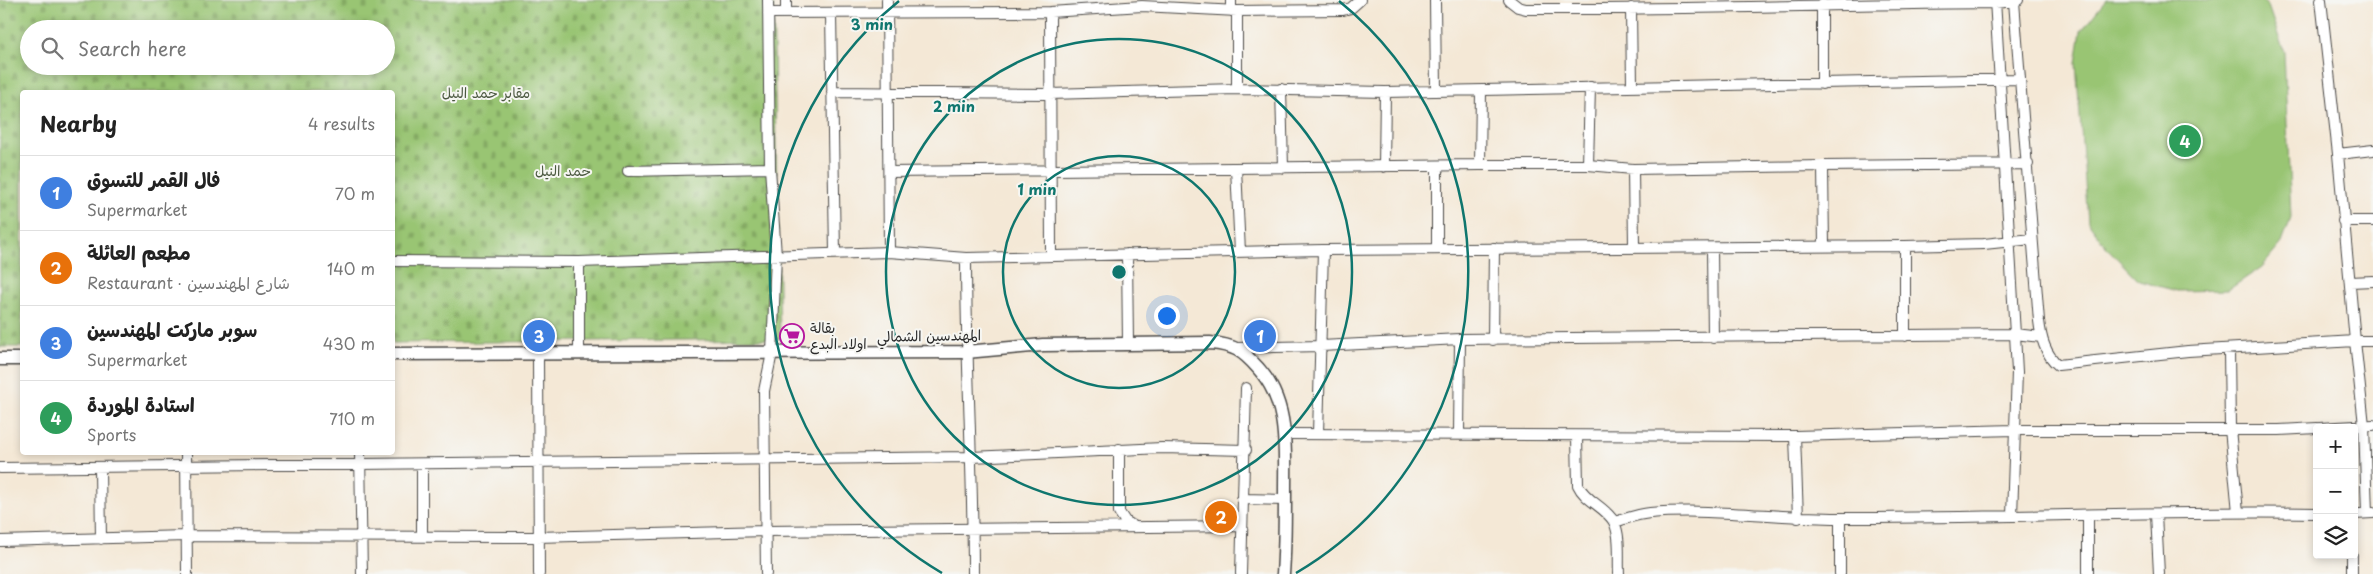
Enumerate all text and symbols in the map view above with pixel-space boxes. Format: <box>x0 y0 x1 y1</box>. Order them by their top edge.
text: 3 min <box>851 12 893 35</box>
search box <box>20 20 395 75</box>
icon: search <box>38 34 66 62</box>
text: Search here <box>78 34 187 62</box>
park label: مقابر حمد النيل <box>442 82 530 103</box>
text: 2 min <box>933 94 975 117</box>
text: Nearby <box>40 107 117 139</box>
text: 4 results <box>308 111 375 135</box>
pin: 4 <box>2169 122 2201 160</box>
park label: حمد النيل <box>535 160 591 181</box>
text: فال القمر للتسوق <box>87 165 220 193</box>
text: 1 min <box>1018 177 1056 200</box>
text: 1 <box>52 181 60 205</box>
text: 70 m <box>335 181 375 205</box>
text: Supermarket <box>87 197 187 221</box>
text: مطعم العائلة <box>87 238 191 266</box>
text: 2 <box>50 256 62 280</box>
text: 140 m <box>327 256 375 280</box>
centre of rings <box>1110 263 1128 281</box>
text: Restaurant · شارع المهندسين <box>87 270 290 294</box>
your location <box>1154 303 1180 329</box>
text: سوبر ماركت المهندسين <box>87 315 257 343</box>
pin: 3 <box>523 317 555 355</box>
place label: بقالة اولاد البدع <box>810 317 867 355</box>
pin: 1 <box>1244 317 1276 355</box>
supermarket icon: بقالة اولاد البدع <box>779 323 805 349</box>
street label: المهندسين الشمالي <box>877 324 981 350</box>
text: 3 <box>51 331 61 355</box>
text: 430 m <box>323 331 375 355</box>
text: Supermarket <box>87 347 187 371</box>
text: استادة الموردة <box>87 390 195 418</box>
text: 4 <box>51 406 61 430</box>
text: 710 m <box>329 406 375 430</box>
text: Sports <box>87 422 136 446</box>
map controls <box>2313 424 2358 559</box>
button: + <box>2313 424 2358 469</box>
button: − <box>2313 469 2358 514</box>
pin: 2 <box>1205 498 1237 536</box>
button: layers <box>2313 514 2358 559</box>

